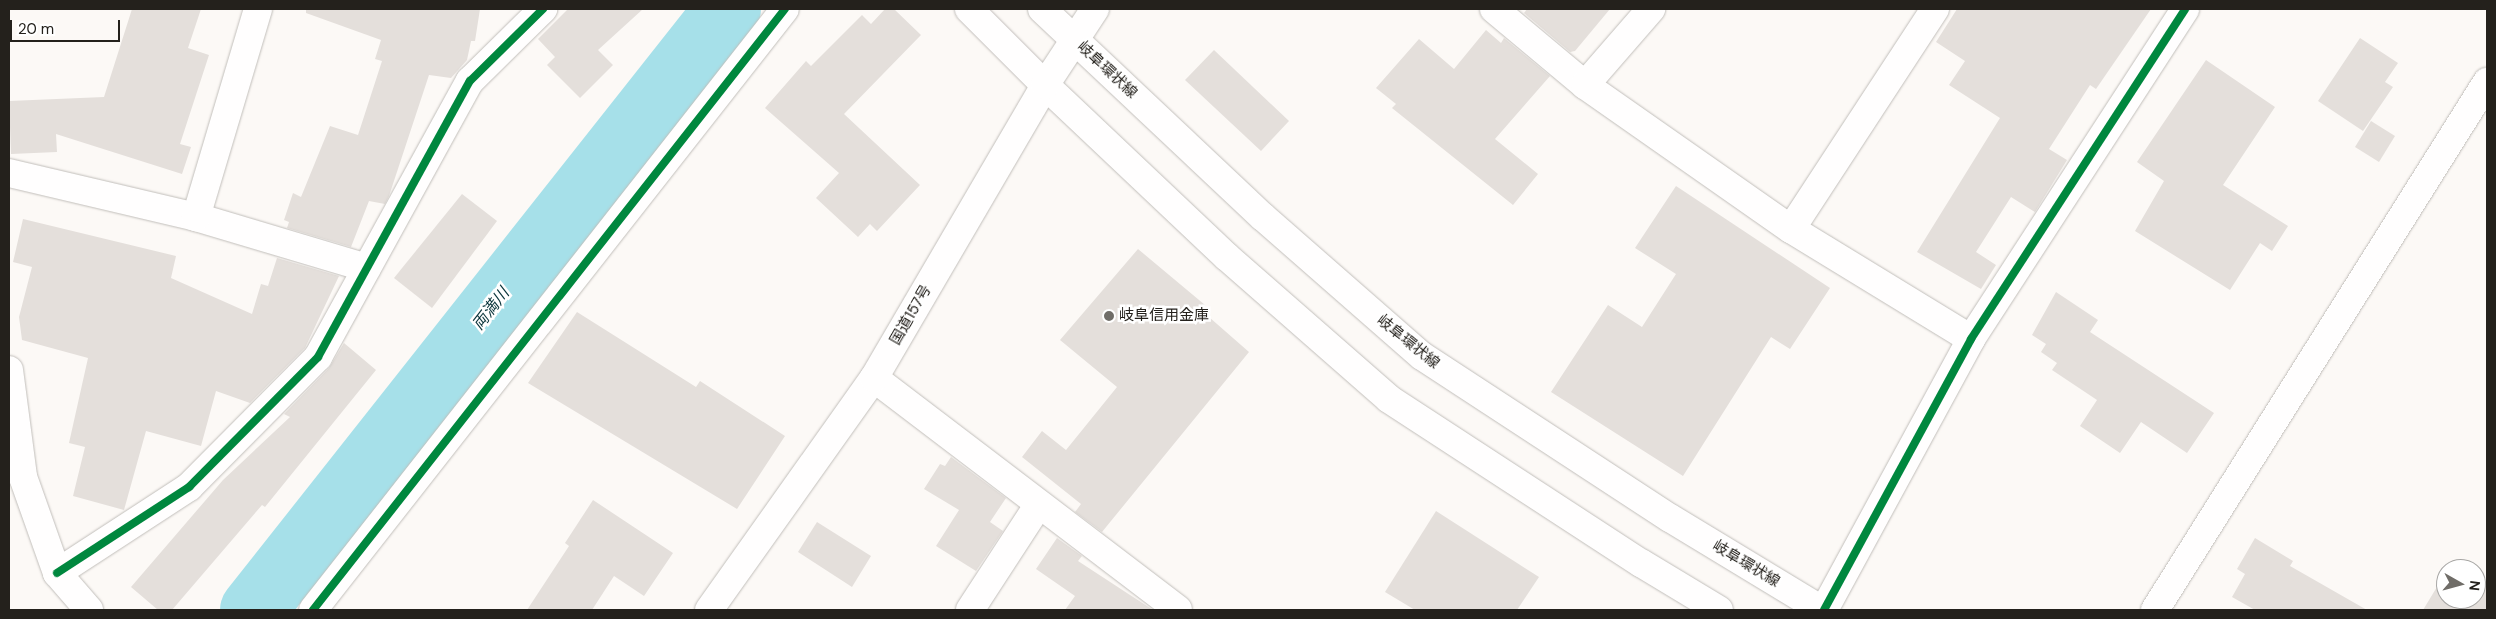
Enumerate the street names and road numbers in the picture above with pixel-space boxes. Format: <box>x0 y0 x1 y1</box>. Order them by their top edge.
street label: 岐阜環状線 <box>1073 38 1141 102</box>
street label: 国道157号 <box>887 282 935 348</box>
street label: 岐阜環状線 <box>1373 311 1443 373</box>
street label: 岐阜環状線 <box>1709 537 1783 591</box>

